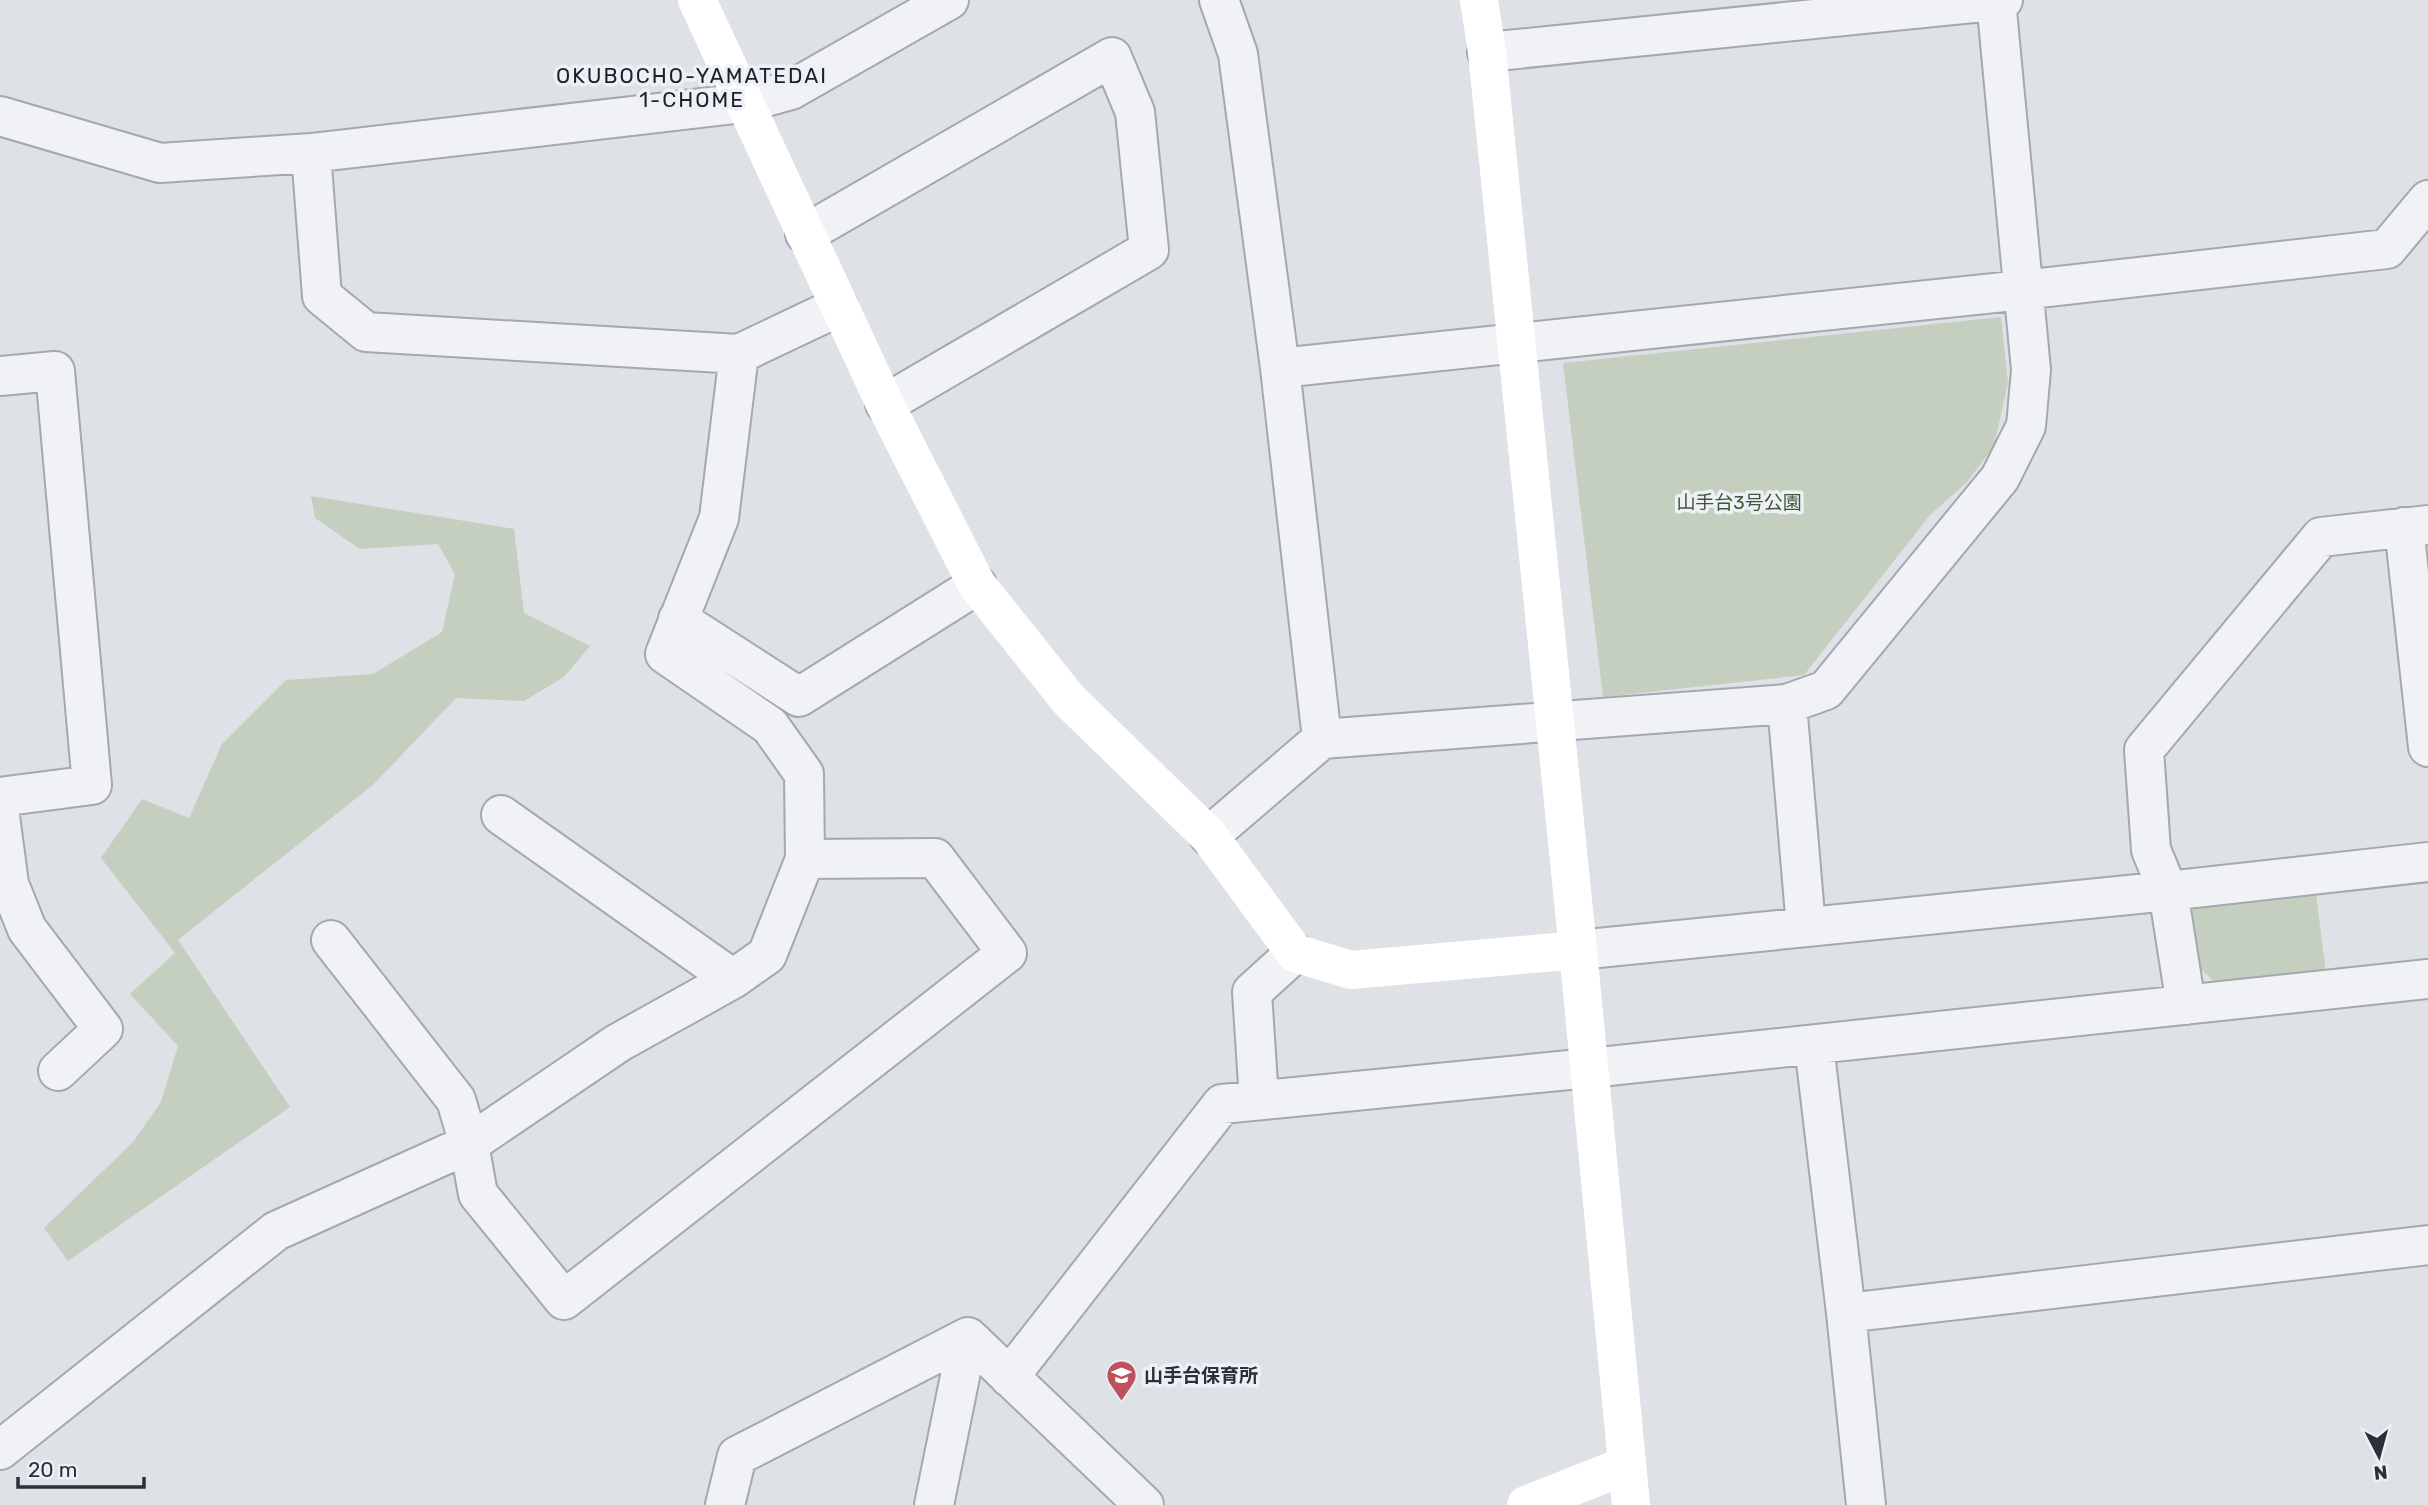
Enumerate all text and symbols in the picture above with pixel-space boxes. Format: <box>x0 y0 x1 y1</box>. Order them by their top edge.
district label: OKUBOCHO-YAMATEDAI 1-CHOME <box>556 63 828 112</box>
park label: 山手台3号公園 <box>1676 491 1802 514</box>
school or university icon: 山手台保育所 <box>1104 1358 1138 1402</box>
place label: 山手台保育所 <box>1144 1364 1258 1387</box>
north arrow <box>2344 1421 2414 1491</box>
scale bar <box>18 1446 144 1490</box>
text: 20 m <box>28 1457 77 1482</box>
text: N <box>2373 1460 2389 1485</box>

